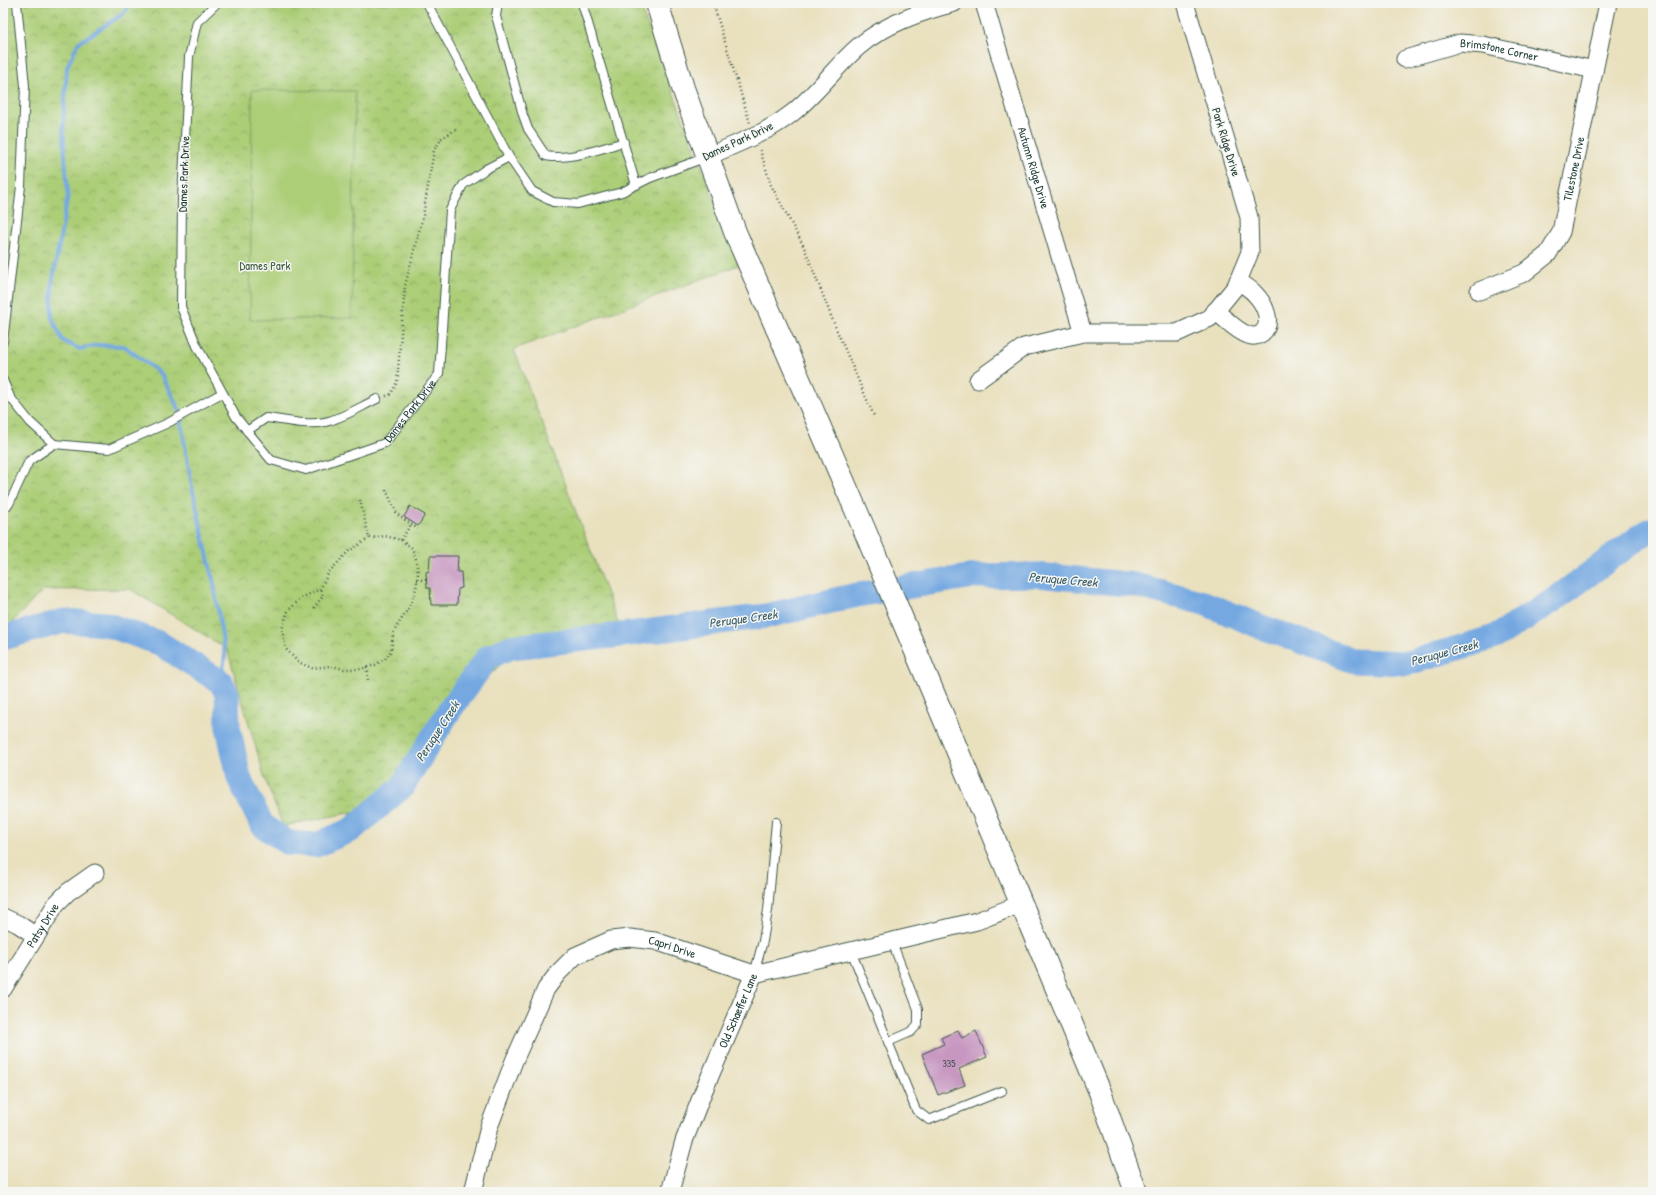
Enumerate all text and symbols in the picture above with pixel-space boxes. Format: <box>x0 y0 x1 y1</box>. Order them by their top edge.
street label: Brimstone Corner <box>1459 34 1540 65</box>
street label: Park Ridge Drive <box>1208 105 1245 179</box>
street label: Dames Park Drive <box>700 117 776 164</box>
street label: Autumn Ridge Drive <box>1014 125 1054 211</box>
street label: Dames Park Drive <box>174 135 193 212</box>
street label: Tilestone Drive <box>1559 135 1588 203</box>
park label: Dames Park <box>240 257 290 274</box>
street label: Dames Park Drive <box>380 375 440 446</box>
water label: Peruque Creek <box>1028 567 1100 592</box>
water label: Peruque Creek <box>708 604 780 633</box>
water label: Peruque Creek <box>1408 634 1481 671</box>
water label: Peruque Creek <box>411 696 465 765</box>
street label: Patsy Drive <box>22 899 63 951</box>
street label: Capri Drive <box>647 931 698 962</box>
street label: Old Schaeffer Lane <box>714 970 761 1051</box>
house number: 335 <box>942 1057 956 1070</box>

